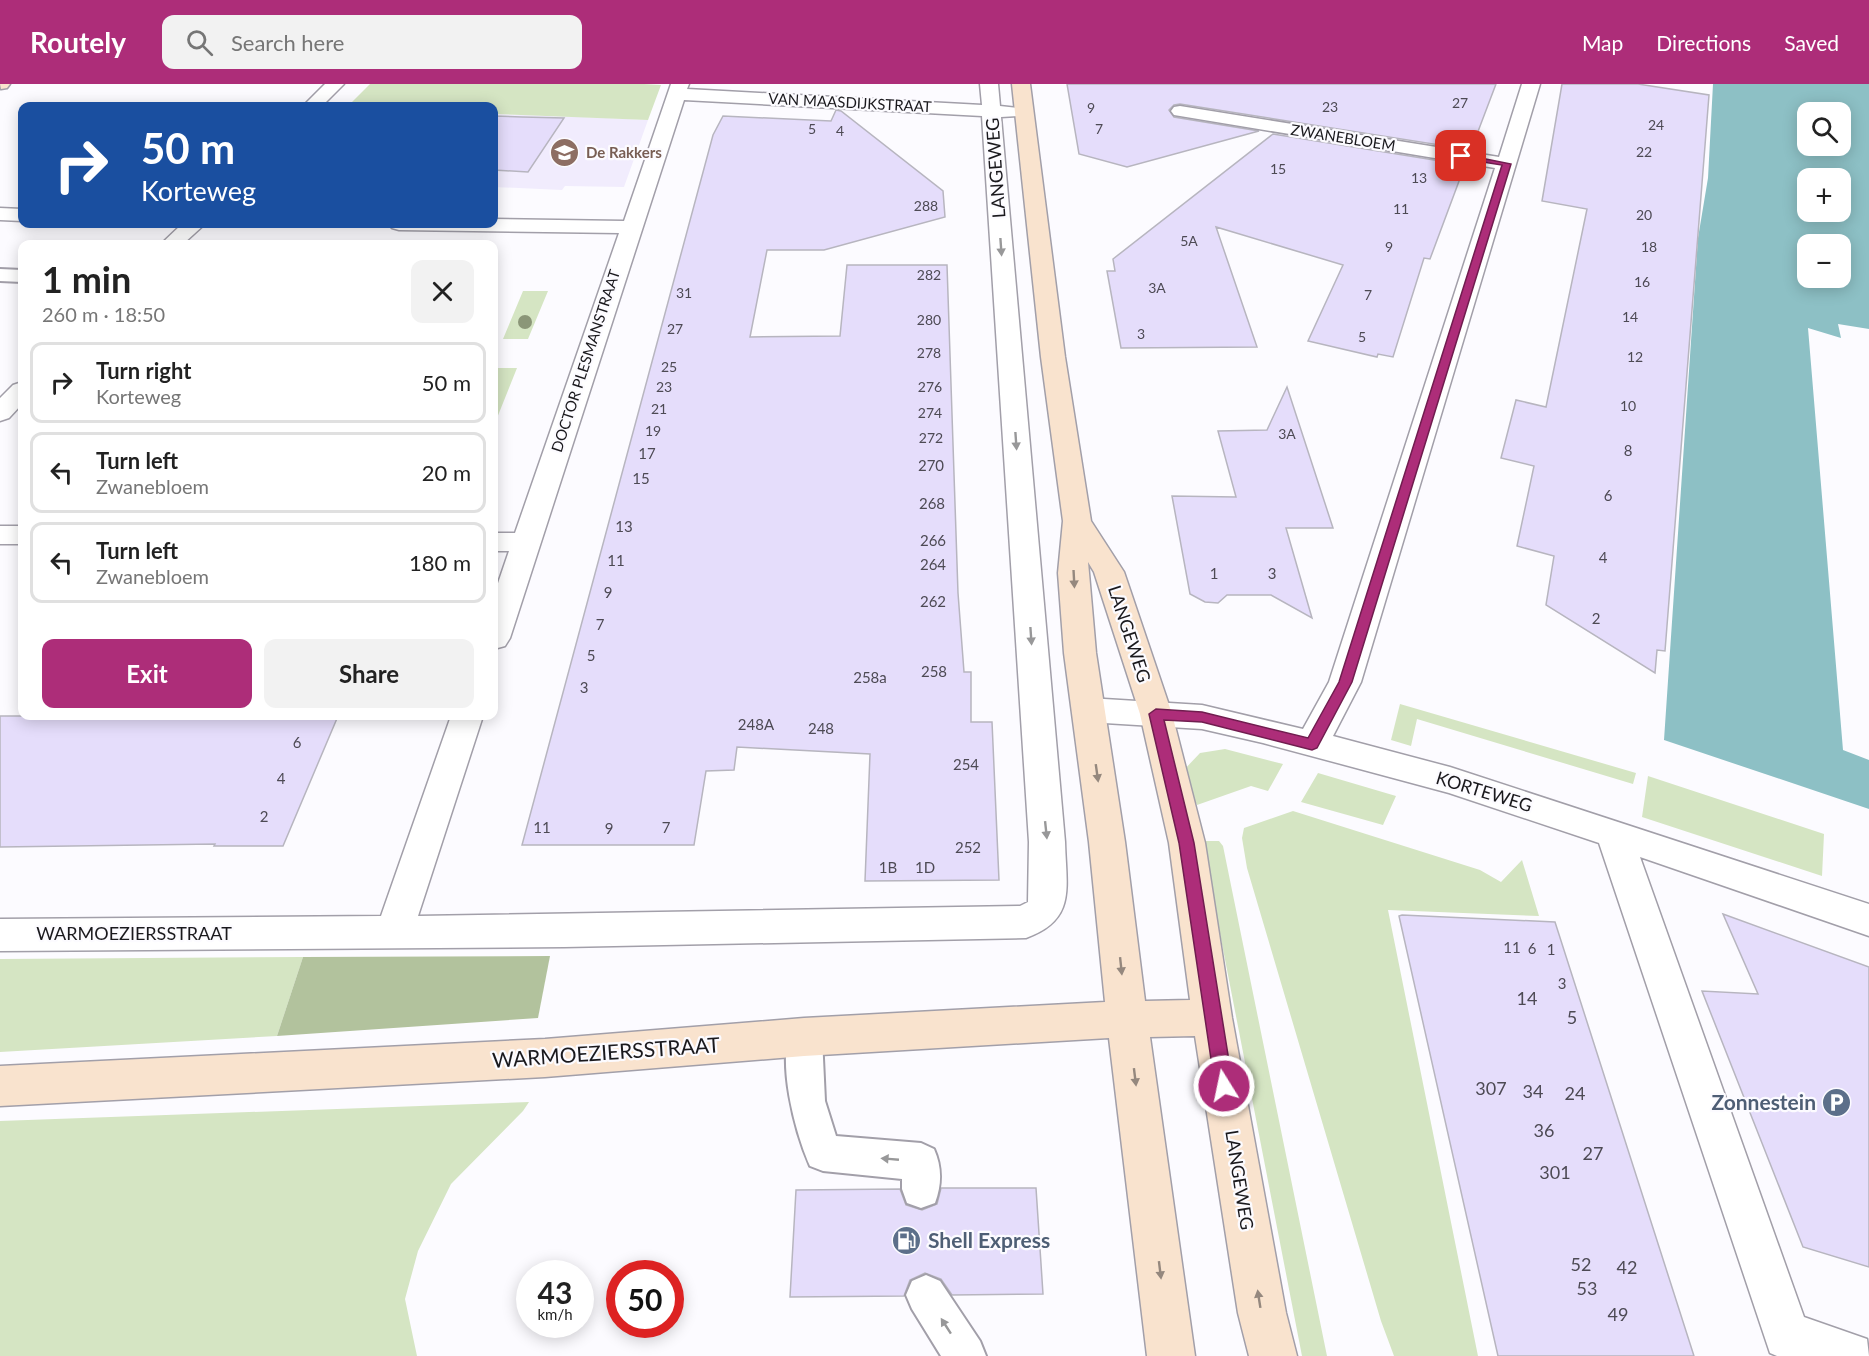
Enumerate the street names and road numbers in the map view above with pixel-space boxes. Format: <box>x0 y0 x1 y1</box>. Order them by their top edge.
street label: VAN MAASDIJKSTRAAT <box>768 89 932 115</box>
street label: LANGEWEG <box>981 117 1009 219</box>
street label: ZWANEBLOEM <box>1290 120 1397 154</box>
street label: DOCTOR PLESMANSTRAAT <box>547 267 623 454</box>
street label: LANGEWEG <box>1104 582 1156 685</box>
street label: KORTEWEG <box>1434 766 1535 816</box>
street label: WARMOEZIERSSTRAAT <box>36 922 232 944</box>
street label: WARMOEZIERSSTRAAT <box>491 1031 721 1072</box>
street label: LANGEWEG <box>1221 1128 1259 1231</box>

